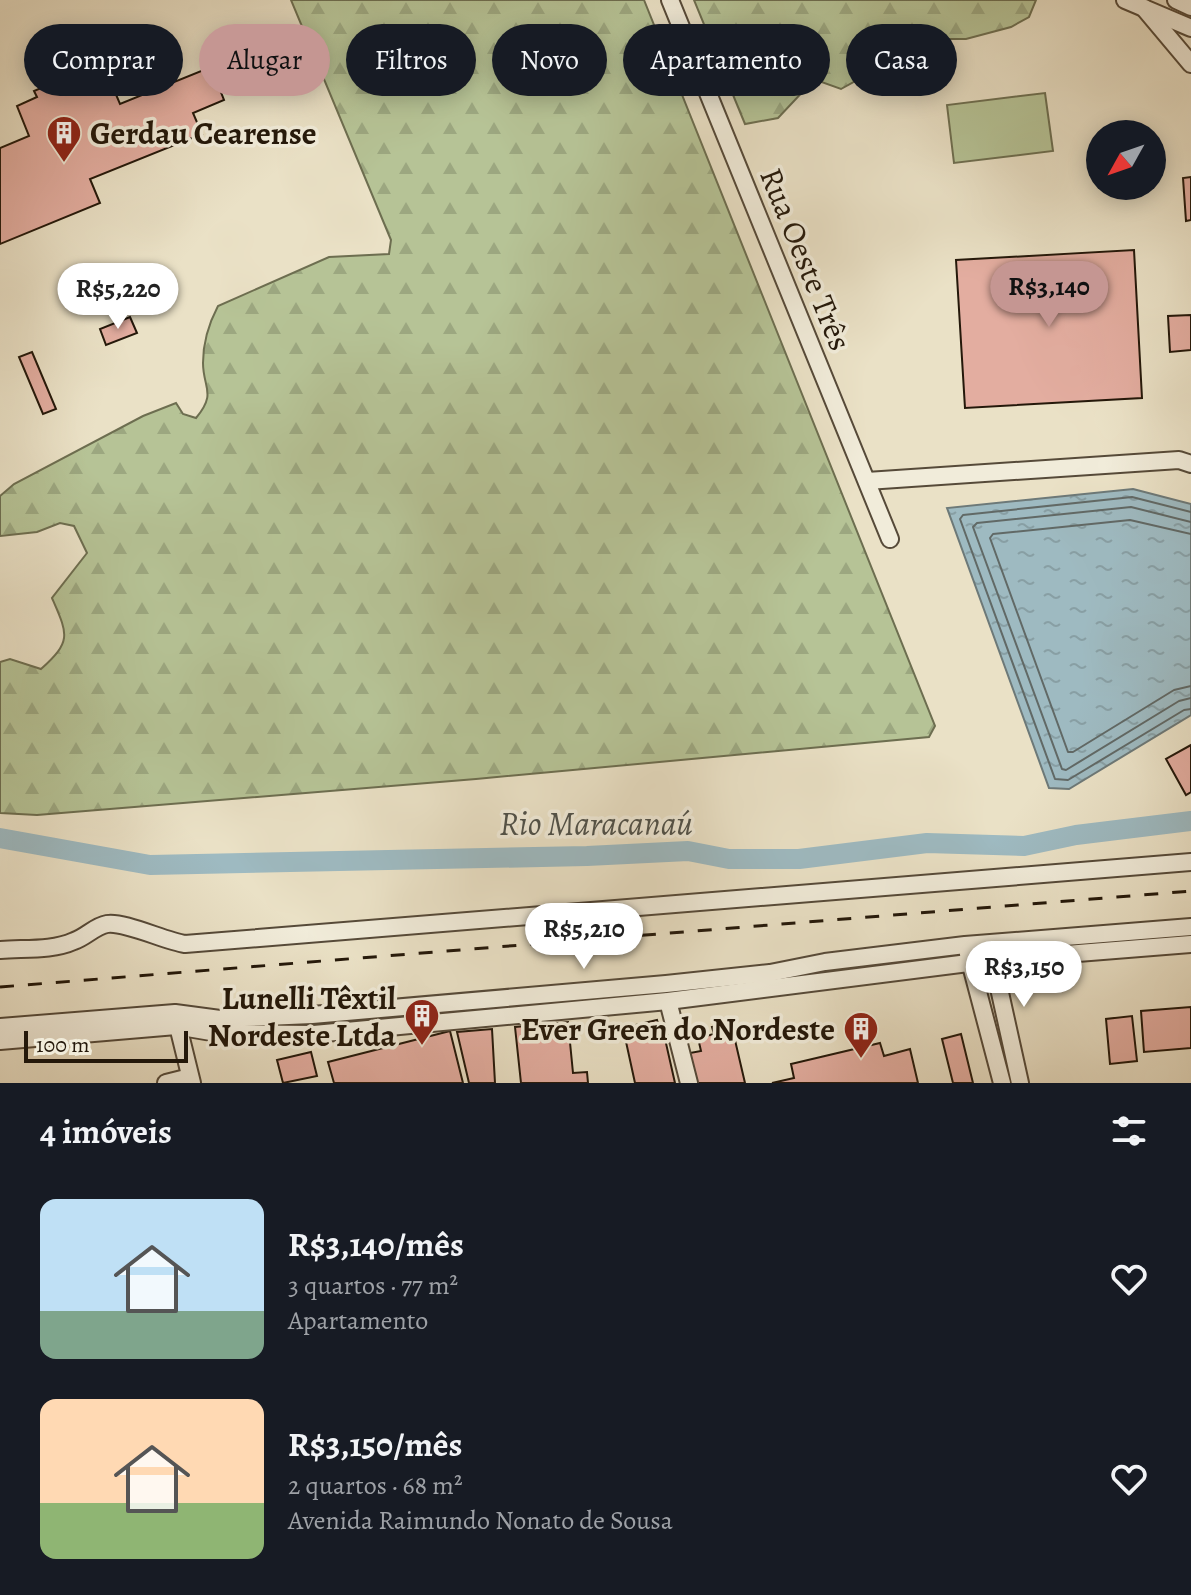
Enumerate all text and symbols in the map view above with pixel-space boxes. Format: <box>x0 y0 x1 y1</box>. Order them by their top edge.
chip: Comprar <box>24 24 183 96</box>
chip: Alugar <box>199 24 330 96</box>
chip: Filtros <box>346 24 476 96</box>
chip: Novo <box>492 24 607 96</box>
chip: Apartamento <box>623 24 830 96</box>
chip: Casa <box>846 24 957 96</box>
place label: Gerdau Cearense <box>90 111 317 155</box>
building icon: Gerdau Cearense <box>45 114 83 164</box>
north arrow <box>1086 120 1166 200</box>
map controls <box>1086 120 1166 200</box>
street label: Rua Oeste Três <box>749 161 863 357</box>
pin: R$3,140 <box>975 261 1123 329</box>
pin: R$5,220 <box>44 263 192 331</box>
text: R$3,140 <box>1008 269 1090 304</box>
text: R$5,220 <box>75 271 161 306</box>
water label: Rio Maracanaú <box>499 800 693 847</box>
pin: R$5,210 <box>510 903 658 971</box>
text: R$5,210 <box>543 911 625 946</box>
pin: R$3,150 <box>950 941 1098 1009</box>
text: R$3,150 <box>984 949 1064 984</box>
place label: Lunelli Têxtil Nordeste Ltda <box>208 976 397 1057</box>
building icon: Lunelli Têxtil Nordeste Ltda <box>403 997 441 1047</box>
place label: Ever Green do Nordeste <box>521 1007 835 1051</box>
building icon: Ever Green do Nordeste <box>842 1010 880 1060</box>
scale bar <box>24 1027 188 1063</box>
text: 100 m <box>36 1030 90 1060</box>
text: 4 imóveis <box>40 1108 172 1155</box>
icon: filters <box>1107 1109 1151 1153</box>
text: R$3,140/mês <box>288 1221 464 1268</box>
icon: home <box>104 1231 200 1327</box>
icon: heart <box>1107 1257 1151 1301</box>
text: 3 quartos · 77 m² <box>288 1268 458 1303</box>
text: Apartamento <box>288 1303 428 1338</box>
text: R$3,150/mês <box>288 1421 462 1468</box>
icon: home <box>104 1431 200 1527</box>
icon: heart <box>1107 1457 1151 1501</box>
text: 2 quartos · 68 m² <box>288 1468 462 1503</box>
text: Avenida Raimundo Nonato de Sousa <box>288 1503 673 1538</box>

